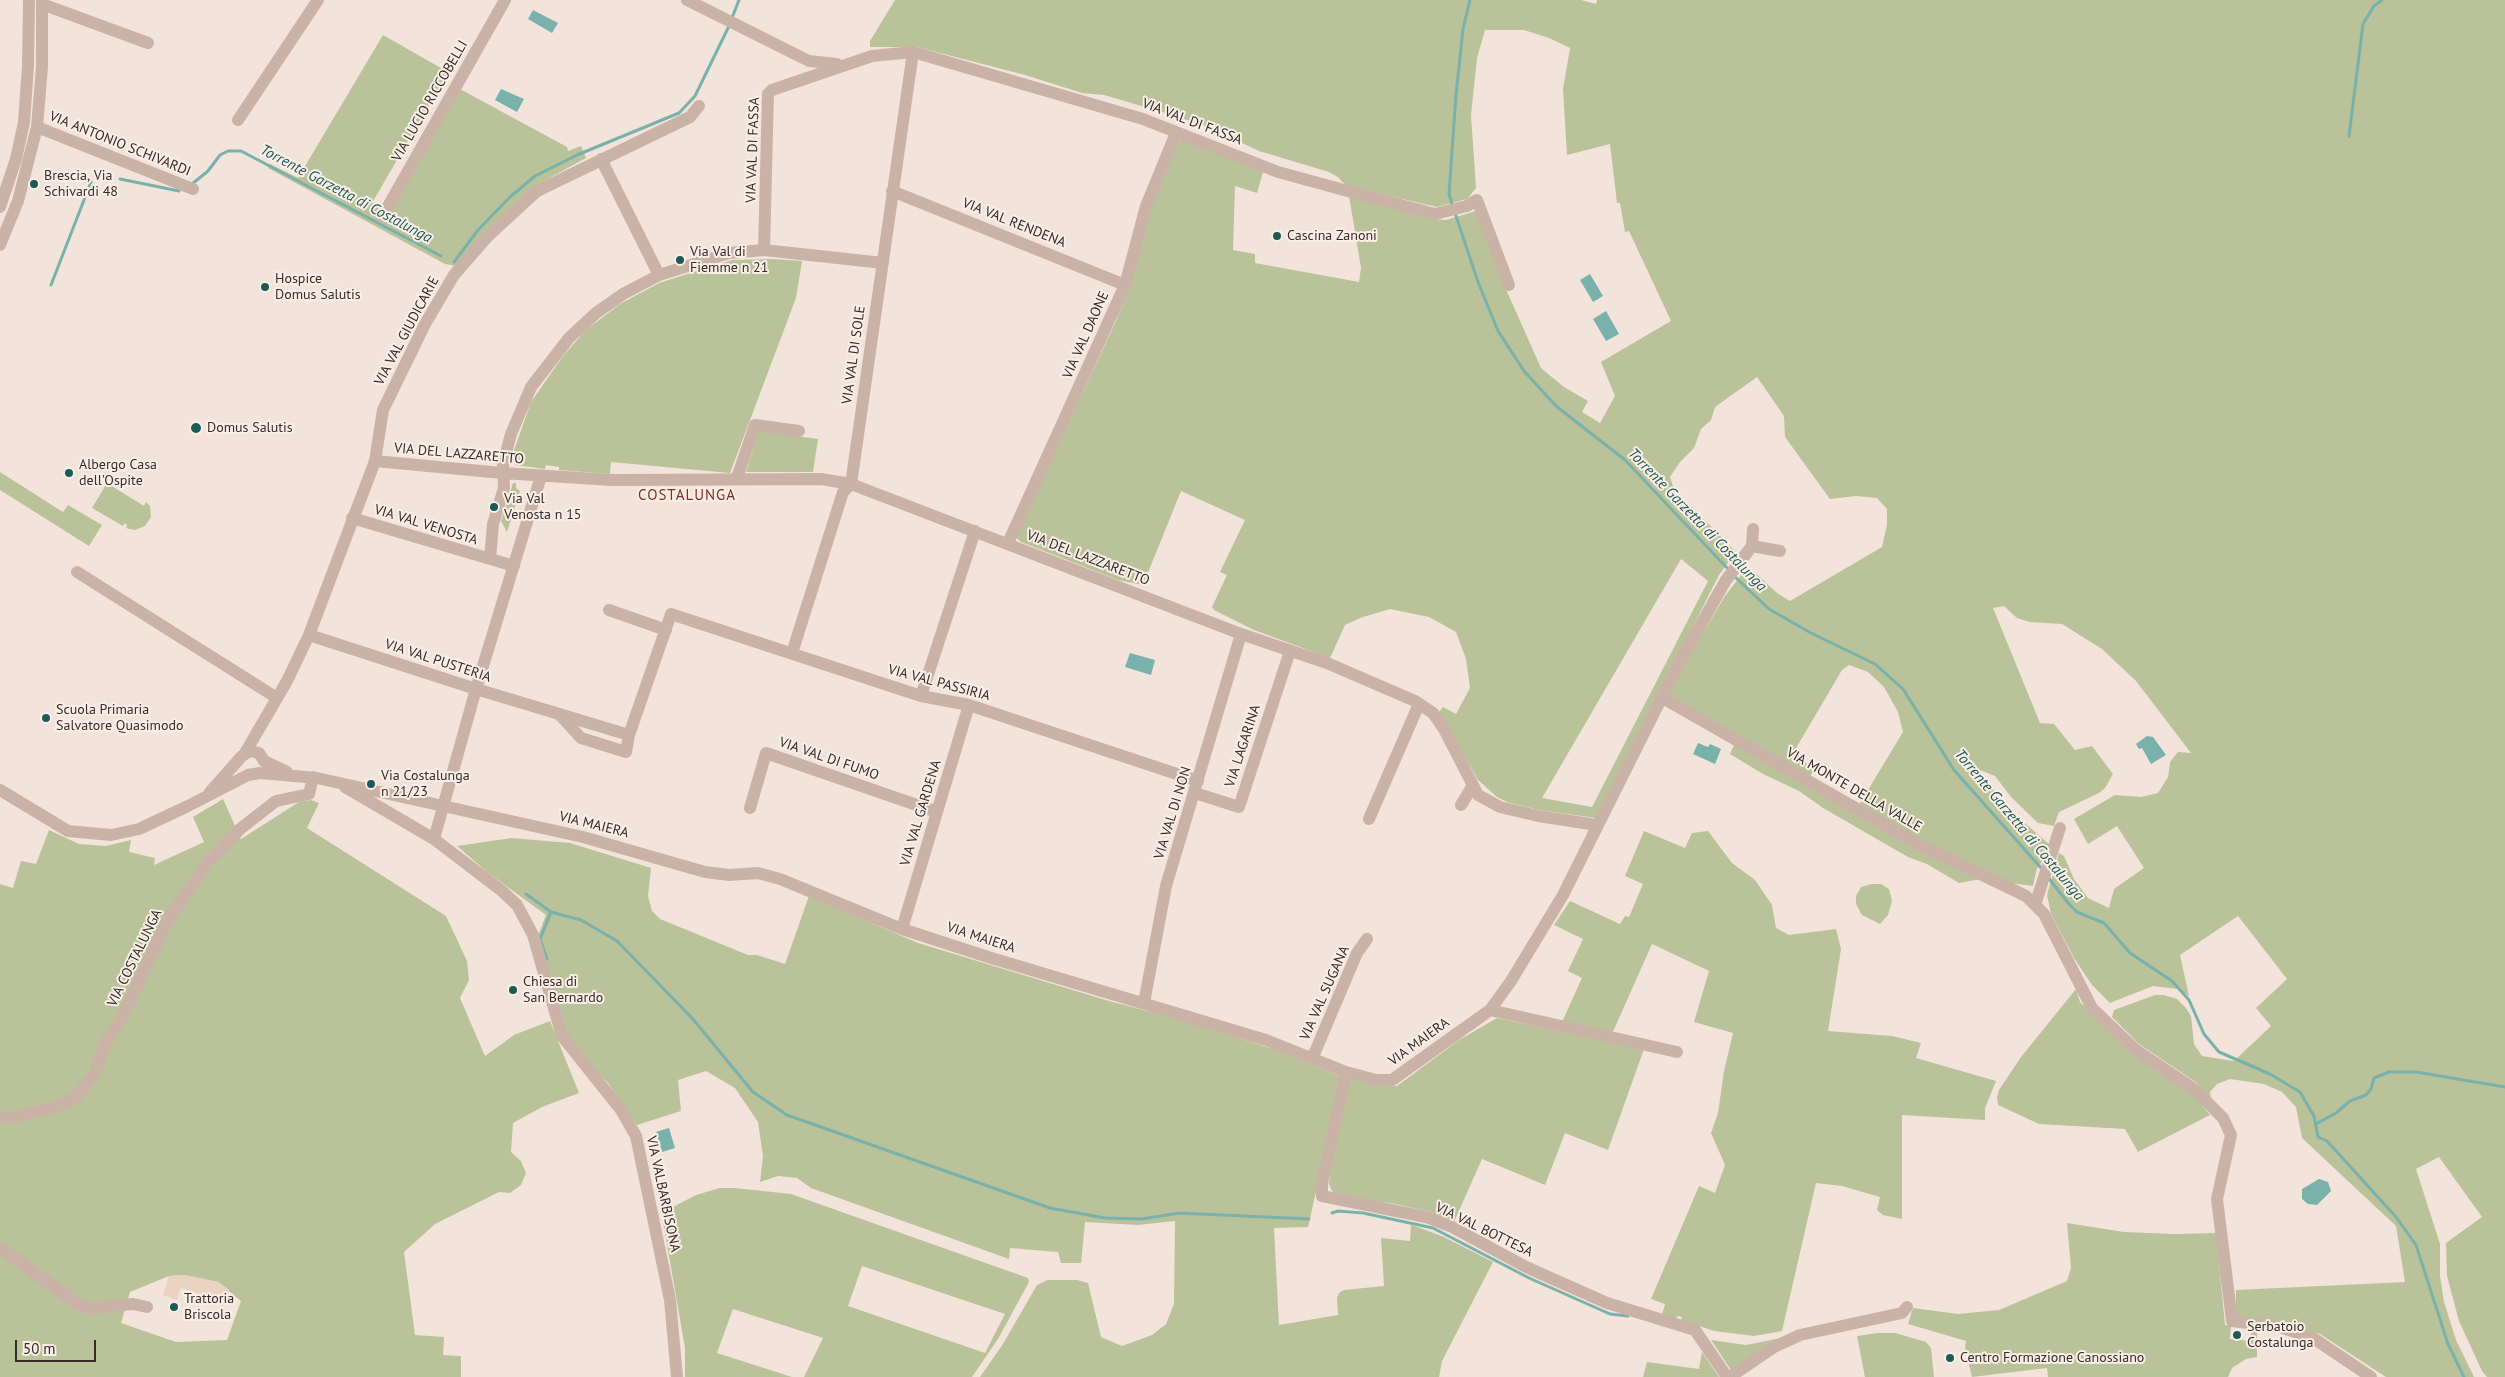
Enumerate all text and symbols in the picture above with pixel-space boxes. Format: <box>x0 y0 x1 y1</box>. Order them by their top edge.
street label: VIA LUCIO RICCOBELLI <box>388 37 472 165</box>
street label: VIA VAL DI FASSA <box>1140 95 1244 149</box>
street label: VIA VAL DI FASSA <box>743 97 763 203</box>
street label: VIA ANTONIO SCHIVARDI <box>47 108 193 180</box>
water label: Torrente Garzetta di Costalunga <box>257 141 435 247</box>
place label: Brescia, Via Schivardi 48 <box>44 168 118 200</box>
marker: Brescia, Via Schivardi 48 <box>28 178 40 190</box>
street label: VIA VAL RENDENA <box>960 195 1068 251</box>
place label: Cascina Zanoni <box>1287 228 1377 244</box>
marker: Cascina Zanoni <box>1271 230 1283 242</box>
place label: Via Val di Fiemme n 21 <box>690 244 768 276</box>
marker: Via Val di Fiemme n 21 <box>674 254 686 266</box>
place label: Hospice Domus Salutis <box>275 271 361 304</box>
street label: VIA VAL GIUDICARIE <box>371 274 443 388</box>
marker: Hospice Domus Salutis <box>259 281 271 293</box>
street label: VIA VAL DAONE <box>1059 289 1113 381</box>
street label: VIA VAL DI SOLE <box>839 305 869 405</box>
place label: Domus Salutis <box>207 420 293 436</box>
marker: Domus Salutis <box>189 421 203 435</box>
street label: VIA DEL LAZZARETTO <box>393 440 525 468</box>
water label: Torrente Garzetta di Costalunga <box>1624 445 1770 595</box>
place label: Albergo Casa dell'Ospite <box>79 457 157 490</box>
marker: Albergo Casa dell'Ospite <box>63 467 75 479</box>
district label: COSTALUNGA <box>637 487 737 505</box>
place label: Via Val Venosta n 15 <box>504 491 581 524</box>
street label: VIA VAL VENOSTA <box>372 501 480 549</box>
marker: Via Val Venosta n 15 <box>488 501 500 513</box>
street label: VIA DEL LAZZARETTO <box>1024 527 1152 589</box>
street label: VIA VAL PUSTERIA <box>383 636 493 686</box>
street label: VIA VAL PASSIRIA <box>886 661 992 705</box>
place label: Scuola Primaria Salvatore Quasimodo <box>56 702 183 734</box>
street label: VIA LAGARINA <box>1222 703 1264 789</box>
marker: Scuola Primaria Salvatore Quasimodo <box>40 712 52 724</box>
street label: VIA VAL DI FUMO <box>777 734 881 784</box>
street label: VIA MONTE DELLA VALLE <box>1783 744 1925 836</box>
water label: Torrente Garzetta di Costalunga <box>1950 746 2088 904</box>
street label: VIA VAL GARDENA <box>897 758 945 868</box>
street label: VIA VAL DI NON <box>1151 765 1195 861</box>
place label: Via Costalunga n 21/23 <box>381 768 470 800</box>
marker: Via Costalunga n 21/23 <box>365 778 377 790</box>
street label: VIA MAIERA <box>558 808 630 842</box>
street label: VIA COSTALUNGA <box>104 907 166 1009</box>
street label: VIA MAIERA <box>945 919 1017 957</box>
street label: VIA VAL SUGANA <box>1297 943 1353 1043</box>
place label: Chiesa di San Bernardo <box>523 974 603 1006</box>
marker: Chiesa di San Bernardo <box>507 984 519 996</box>
street label: VIA MAIERA <box>1385 1014 1453 1070</box>
street label: VIA VALBARBISONA <box>642 1134 684 1254</box>
street label: VIA VAL BOTTESA <box>1432 1199 1536 1261</box>
place label: Trattoria Briscola <box>184 1291 234 1324</box>
marker: Trattoria Briscola <box>168 1301 180 1313</box>
place label: Serbatoio Costalunga <box>2247 1319 2313 1351</box>
marker: Serbatoio Costalunga <box>2231 1329 2243 1341</box>
scale bar <box>18 1330 99 1362</box>
text: 50 m <box>23 1339 56 1358</box>
place label: Centro Formazione Canossiano <box>1960 1350 2144 1366</box>
marker: Centro Formazione Canossiano <box>1944 1352 1956 1364</box>

